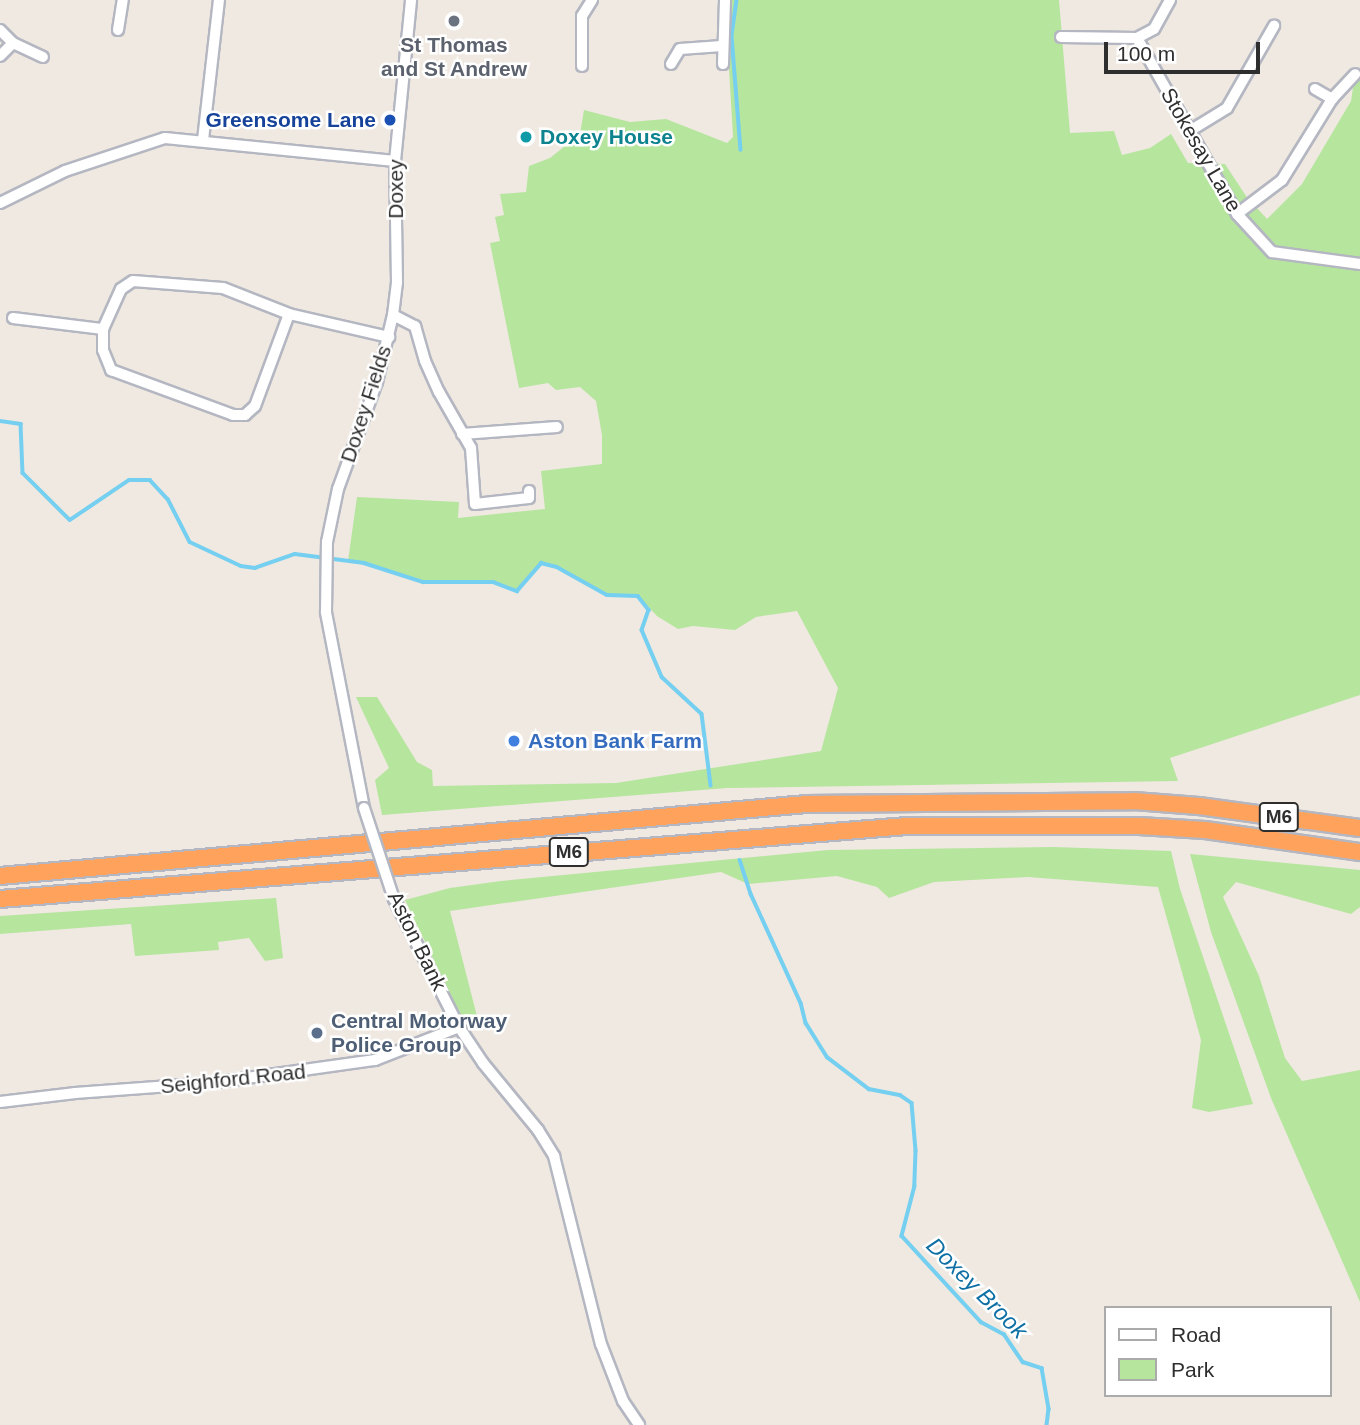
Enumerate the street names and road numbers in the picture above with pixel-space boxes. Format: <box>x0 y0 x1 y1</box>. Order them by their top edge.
street label: Stokesay Lane <box>1155 84 1247 216</box>
street label: Doxey <box>383 159 409 219</box>
street label: Doxey Fields <box>335 342 397 466</box>
road number: M6 <box>1258 802 1300 832</box>
road number: M6 <box>548 836 590 867</box>
street label: Aston Bank <box>382 887 452 995</box>
street label: Seighford Road <box>159 1059 307 1099</box>

